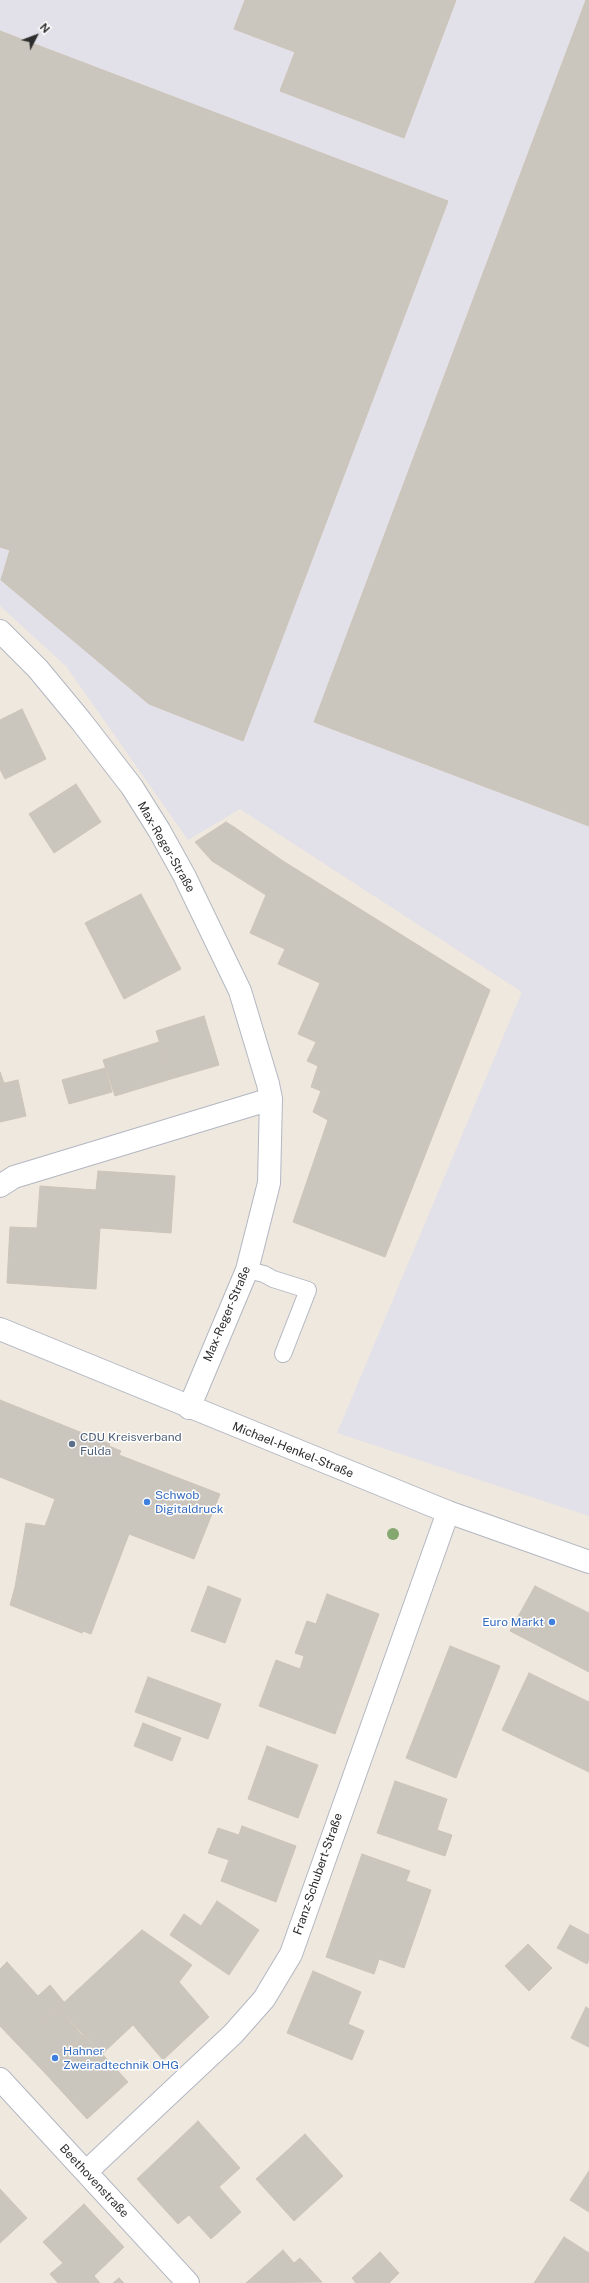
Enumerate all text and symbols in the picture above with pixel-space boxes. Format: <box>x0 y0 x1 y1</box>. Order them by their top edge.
north arrow <box>16 16 56 56</box>
text: N <box>38 21 52 35</box>
street label: Max-Reger-Straße <box>134 799 198 895</box>
street label: Max-Reger-Straße <box>200 1264 254 1364</box>
street label: Michael-Henkel-Straße <box>230 1419 356 1481</box>
place label: CDU Kreisverband Fulda <box>80 1430 182 1458</box>
marker: CDU Kreisverband Fulda <box>67 1439 77 1449</box>
place label: Schwob Digitaldruck <box>155 1488 223 1516</box>
marker: Schwob Digitaldruck <box>142 1497 152 1507</box>
place label: Euro Markt <box>482 1615 544 1629</box>
marker: Euro Markt <box>547 1617 557 1627</box>
street label: Franz-Schubert-Straße <box>290 1811 346 1937</box>
place label: Hahner Zweiradtechnik OHG <box>63 2044 179 2072</box>
marker: Hahner Zweiradtechnik OHG <box>50 2053 60 2063</box>
street label: Beethovenstraße <box>56 2141 132 2221</box>

